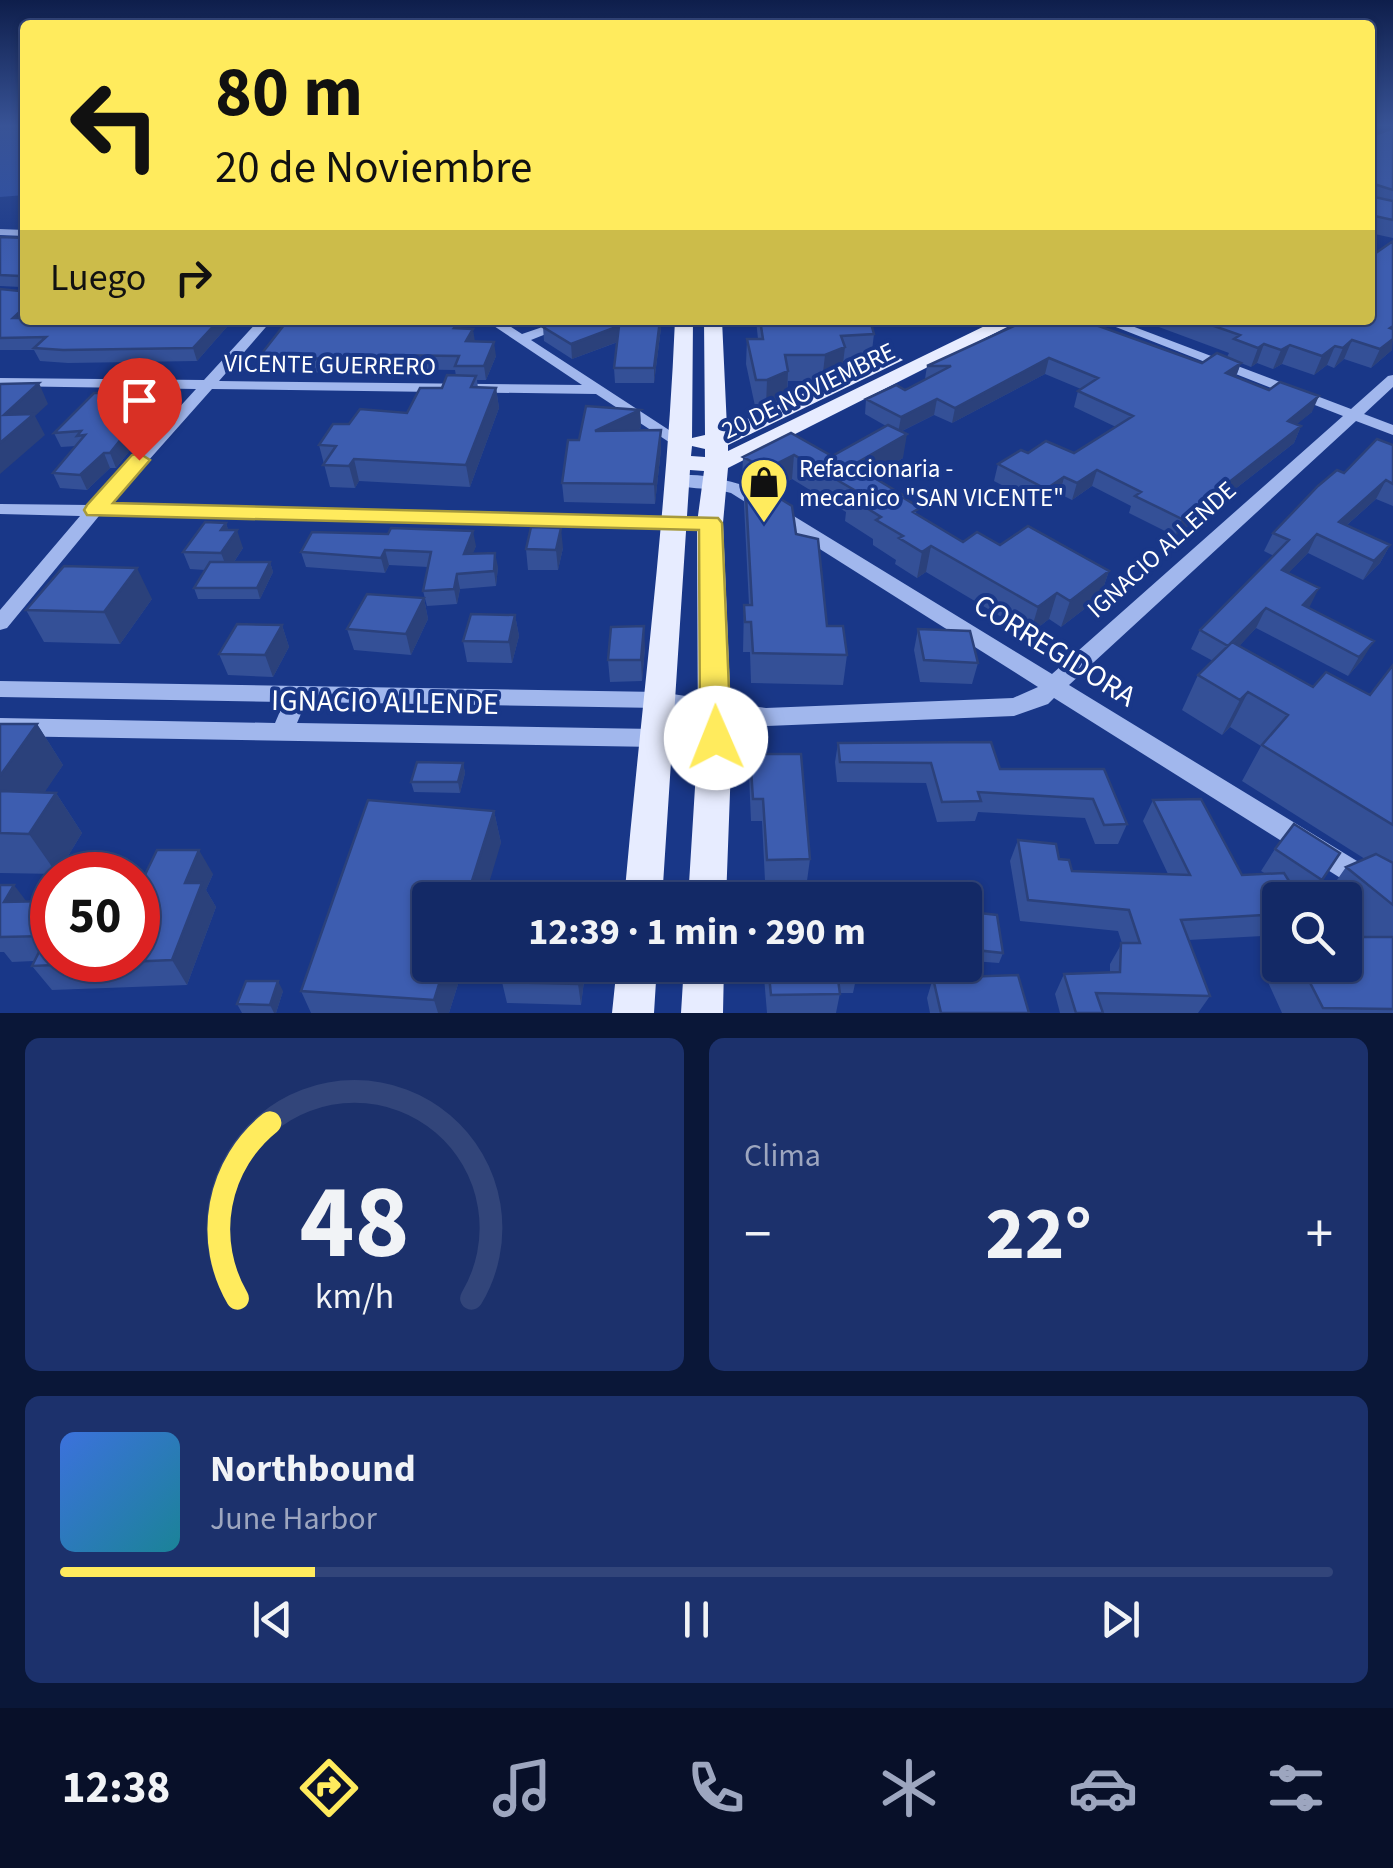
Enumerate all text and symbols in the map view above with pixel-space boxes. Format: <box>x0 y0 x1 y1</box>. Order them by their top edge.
text: 80 m <box>215 43 363 143</box>
icon: left <box>50 60 180 190</box>
text: 20 de Noviembre <box>215 136 532 200</box>
icon: right <box>166 250 221 305</box>
text: Luego <box>50 251 146 305</box>
street label: 20 DE NOVIEMBRE <box>716 333 901 448</box>
street label: VICENTE GUERRERO <box>224 345 436 385</box>
pin <box>97 358 182 461</box>
icon: arrive <box>112 373 167 428</box>
place label: Refaccionaria - mecanico "SAN VICENTE" <box>799 451 1064 516</box>
shop icon: Refaccionaria - mecanico "SAN VICENTE" <box>738 456 790 524</box>
street label: IGNACIO ALLENDE <box>1079 473 1244 627</box>
street label: CORREGIDORA <box>965 583 1145 718</box>
street label: IGNACIO ALLENDE <box>271 679 499 726</box>
position arrow <box>664 686 768 790</box>
speed limit sign: 50 <box>30 852 160 982</box>
map controls <box>1262 882 1362 982</box>
button: search <box>1262 882 1362 982</box>
text: 12:39 · 1 min · 290 m <box>528 905 866 959</box>
text: Clima <box>744 1133 821 1179</box>
text: 48 <box>300 1150 409 1298</box>
text: 22° <box>985 1181 1092 1288</box>
text: − <box>744 1196 771 1274</box>
text: + <box>1306 1196 1333 1274</box>
text: km/h <box>315 1271 394 1322</box>
text: Northbound <box>210 1442 416 1496</box>
text: June Harbor <box>210 1496 377 1542</box>
icon: previous <box>245 1592 300 1647</box>
icon: pause <box>669 1592 724 1647</box>
icon: next <box>1093 1592 1148 1647</box>
icon: directions <box>294 1753 364 1823</box>
icon: music <box>487 1753 557 1823</box>
icon: phone <box>681 1753 751 1823</box>
icon: climate <box>874 1753 944 1823</box>
icon: car <box>1068 1753 1138 1823</box>
icon: filters <box>1261 1753 1331 1823</box>
text: 12:38 <box>62 1756 170 1820</box>

